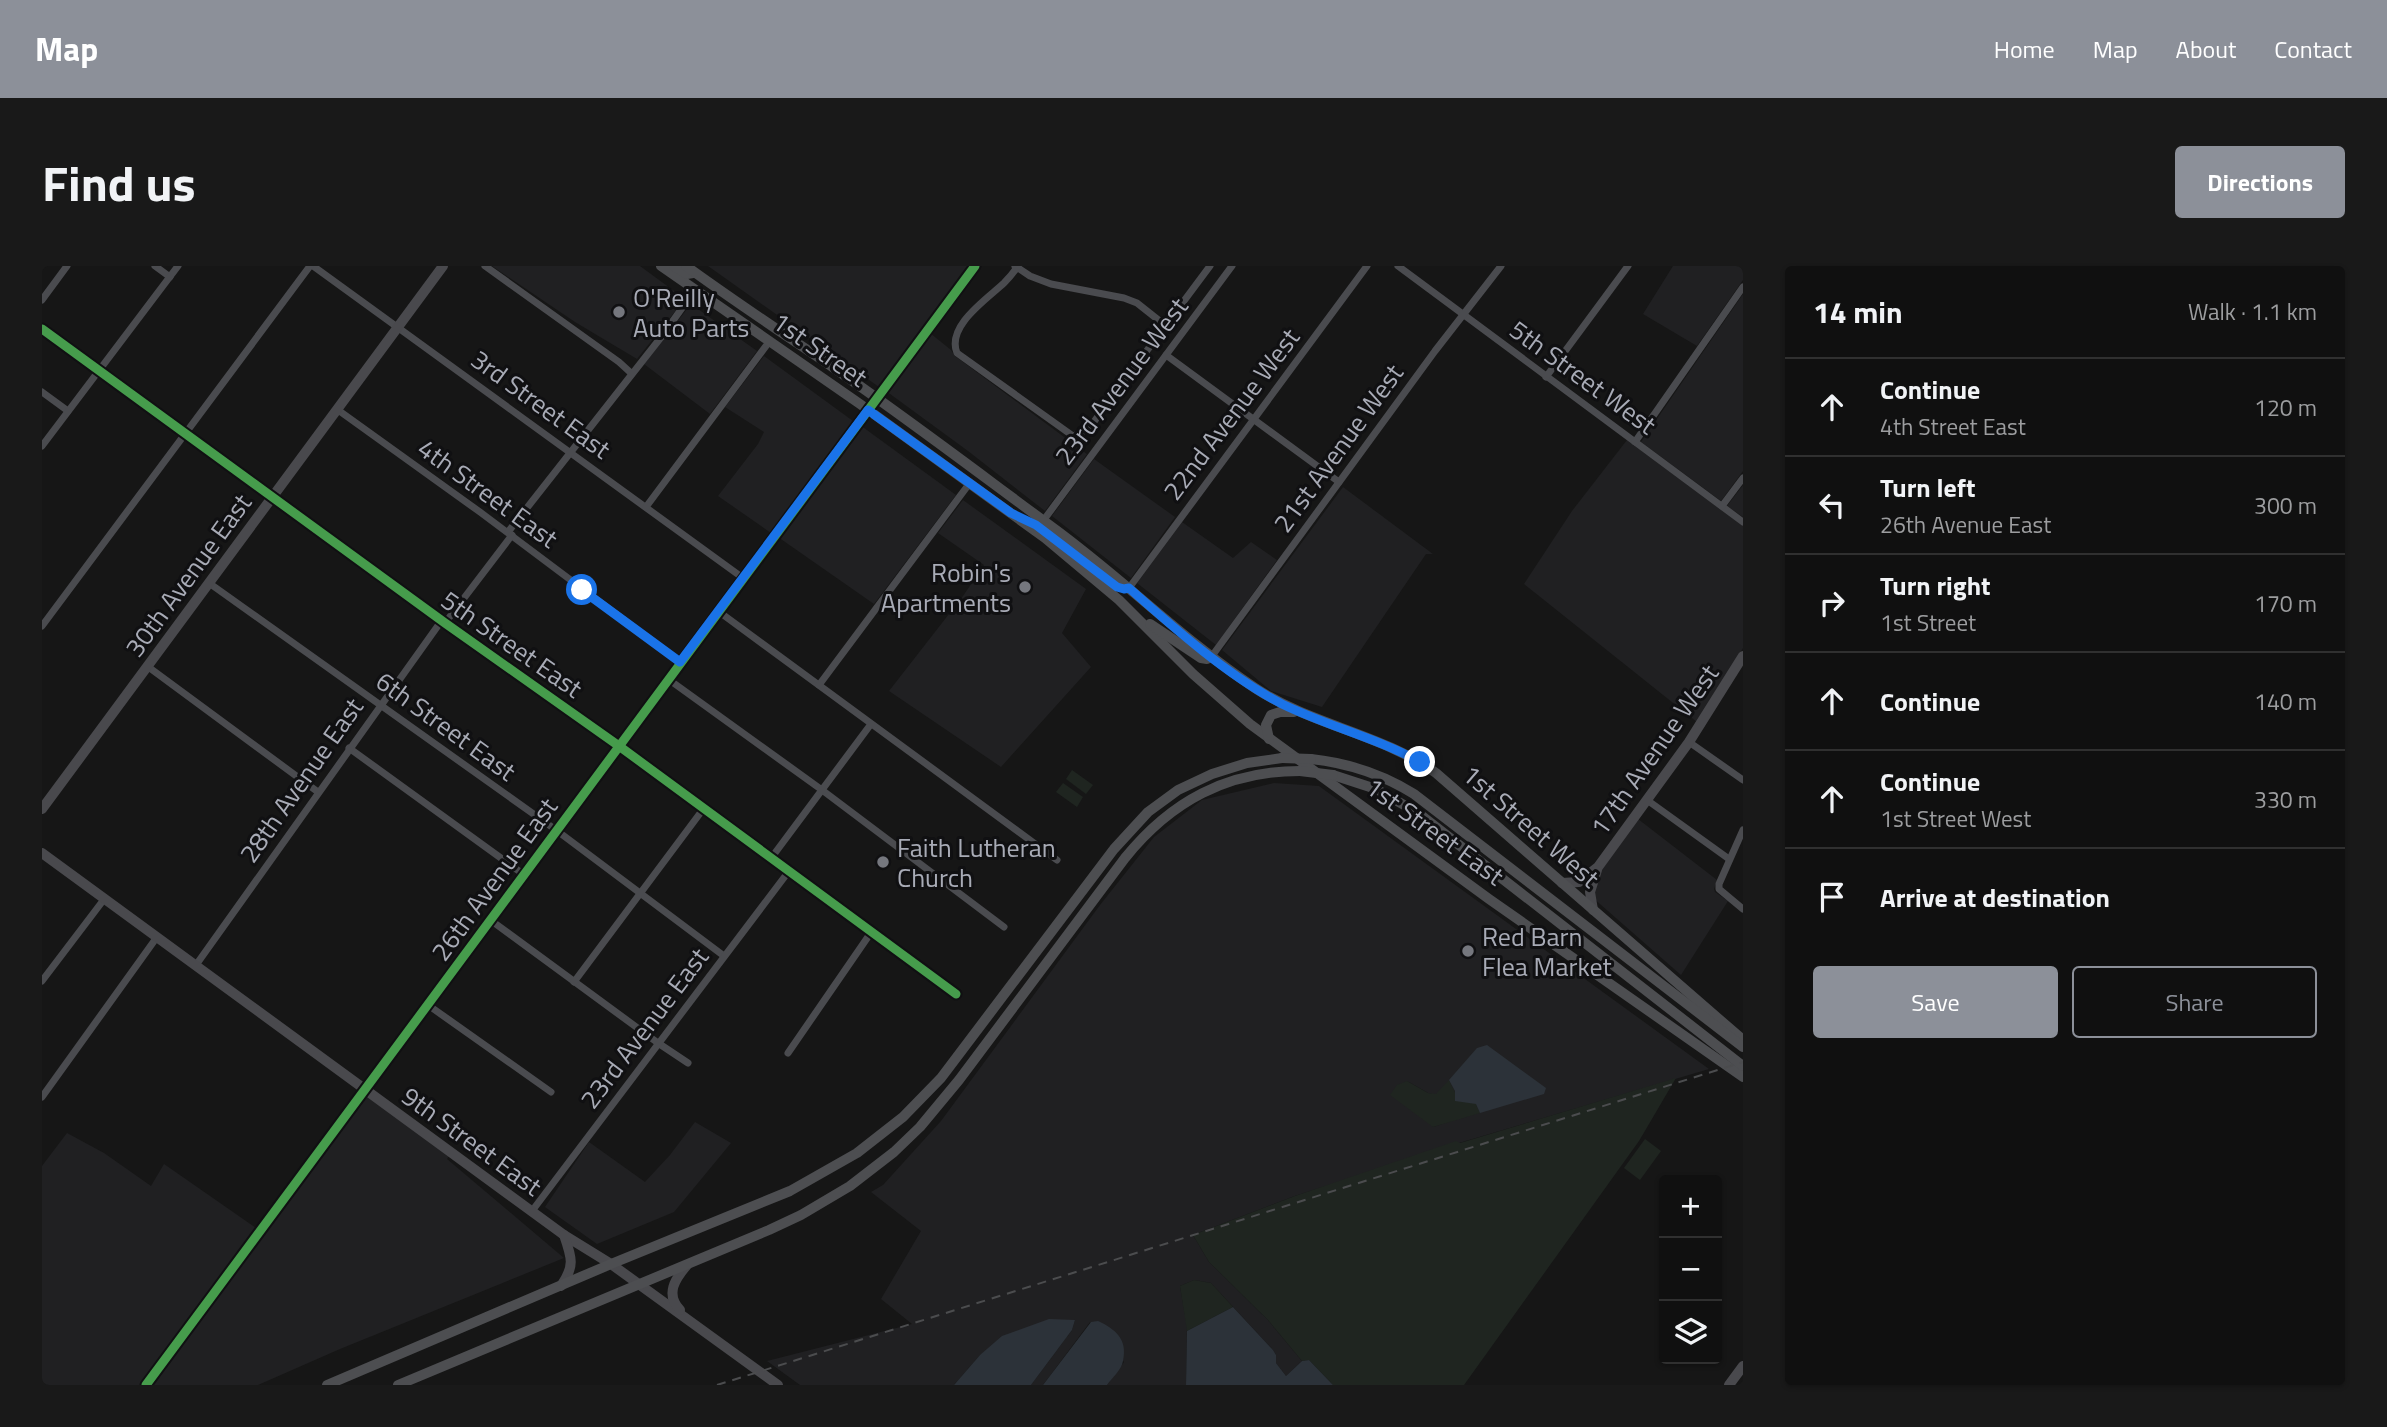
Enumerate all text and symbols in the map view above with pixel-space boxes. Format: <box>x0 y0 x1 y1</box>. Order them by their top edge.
text: Map <box>35 24 98 74</box>
text: Home <box>1994 31 2055 67</box>
text: Map <box>2093 31 2138 67</box>
text: About <box>2176 31 2236 67</box>
text: Contact <box>2274 31 2352 67</box>
text: Find us <box>42 145 196 220</box>
button: Directions <box>2175 146 2345 218</box>
place label: O'Reilly Auto Parts <box>633 278 749 347</box>
street label: 23rd Avenue West <box>1045 289 1197 473</box>
text: 14 min <box>1813 289 1903 335</box>
text: Walk · 1.1 km <box>2188 294 2317 329</box>
street label: 1st Street <box>764 302 876 396</box>
marker: O'Reilly Auto Parts <box>611 304 627 320</box>
street label: 5th Street West <box>1502 310 1664 444</box>
street label: 22nd Avenue West <box>1153 320 1309 508</box>
street label: 3rd Street East <box>463 340 619 468</box>
street label: 21st Avenue West <box>1263 356 1413 540</box>
text: Continue <box>1880 370 1980 409</box>
icon: ahead <box>1813 388 1851 426</box>
text: 120 m <box>2254 390 2317 425</box>
text: 4th Street East <box>1880 409 2026 444</box>
street label: 4th Street East <box>410 429 566 557</box>
text: Turn left <box>1880 468 1975 507</box>
street label: 30th Avenue East <box>115 485 261 665</box>
icon: left <box>1813 486 1851 524</box>
text: 300 m <box>2254 488 2317 523</box>
text: 26th Avenue East <box>1880 507 2051 542</box>
place label: Robin's Apartments <box>881 553 1011 622</box>
text: Turn right <box>1880 566 1991 605</box>
route start <box>566 574 597 605</box>
marker: Robin's Apartments <box>1017 579 1033 595</box>
street label: 5th Street East <box>433 581 591 707</box>
icon: right <box>1813 584 1851 622</box>
text: 170 m <box>2254 586 2317 621</box>
text: 1st Street <box>1880 605 1976 640</box>
street label: 17th Avenue West <box>1580 656 1728 844</box>
street label: 6th Street East <box>368 662 524 790</box>
icon: ahead <box>1813 682 1851 720</box>
text: Continue <box>1880 682 1980 721</box>
text: 140 m <box>2254 684 2317 719</box>
street label: 28th Avenue East <box>230 690 372 870</box>
route end <box>1404 746 1435 777</box>
street label: 1st Street West <box>1454 755 1608 897</box>
text: Continue <box>1880 762 1980 801</box>
street label: 1st Street East <box>1358 767 1512 895</box>
icon: ahead <box>1813 780 1851 818</box>
text: 330 m <box>2254 782 2317 817</box>
street label: 26th Avenue East <box>421 789 567 969</box>
text: 1st Street West <box>1880 801 2031 836</box>
place label: Faith Lutheran Church <box>897 828 1056 897</box>
marker: Faith Lutheran Church <box>875 854 891 870</box>
icon: arrive <box>1813 878 1851 916</box>
text: Arrive at destination <box>1880 878 2110 917</box>
place label: Red Barn Flea Market <box>1482 917 1612 986</box>
street label: 23rd Avenue East <box>570 939 718 1117</box>
marker: Red Barn Flea Market <box>1460 943 1476 959</box>
button: Save <box>1813 966 2058 1038</box>
button: Share <box>2072 966 2317 1038</box>
street label: 9th Street East <box>394 1077 550 1205</box>
map controls <box>1659 1175 1722 1364</box>
button: + <box>1659 1175 1722 1238</box>
button: − <box>1659 1238 1722 1301</box>
button: layers <box>1659 1301 1722 1364</box>

